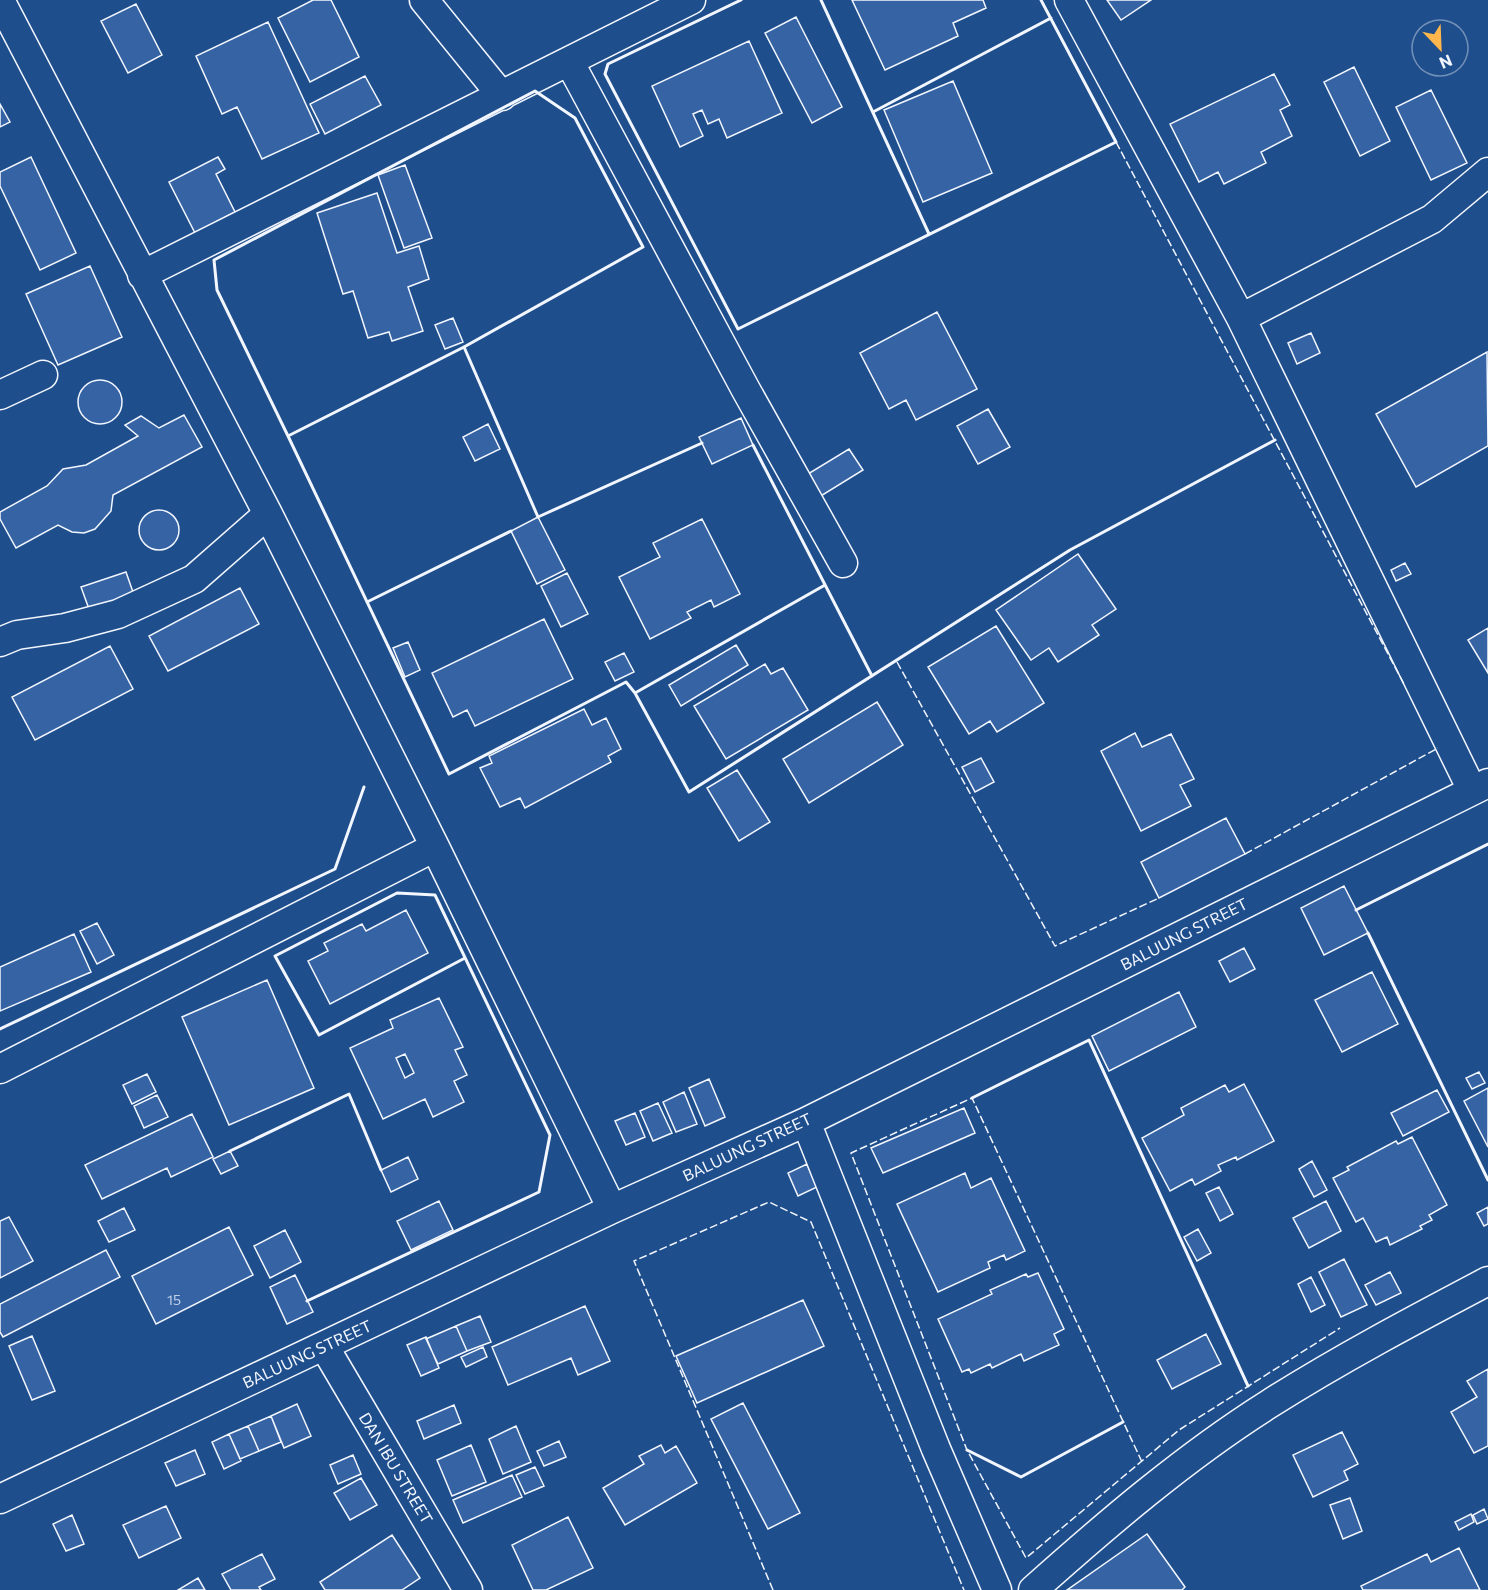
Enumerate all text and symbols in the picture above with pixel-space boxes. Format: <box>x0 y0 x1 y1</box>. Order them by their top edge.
north arrow <box>1410 18 1470 78</box>
text: N <box>1437 51 1455 73</box>
street label: BALUUNG STREET <box>1117 893 1250 974</box>
street label: BALUUNG STREET <box>679 1108 814 1185</box>
house number: 15 <box>167 1291 181 1308</box>
street label: BALUUNG STREET <box>239 1315 374 1392</box>
street label: DAN IBU STREET <box>356 1409 437 1527</box>

